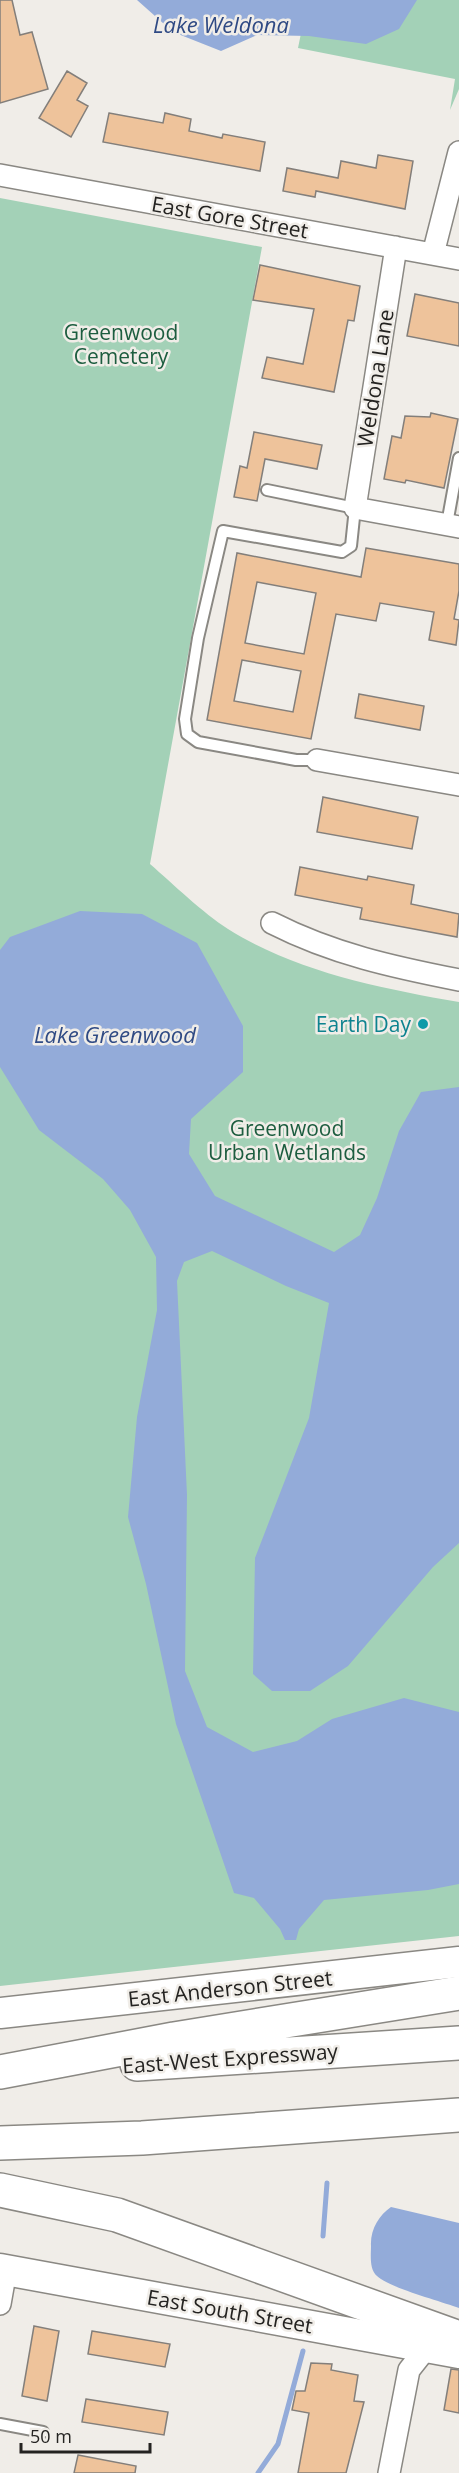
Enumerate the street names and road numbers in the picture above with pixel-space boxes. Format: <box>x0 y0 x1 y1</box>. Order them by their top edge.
street label: East Gore Street <box>149 189 311 245</box>
street label: Weldona Lane <box>350 307 400 449</box>
street label: East Anderson Street <box>126 1963 334 2013</box>
street label: East-West Expressway <box>121 2036 339 2080</box>
street label: East South Street <box>145 2283 315 2339</box>

